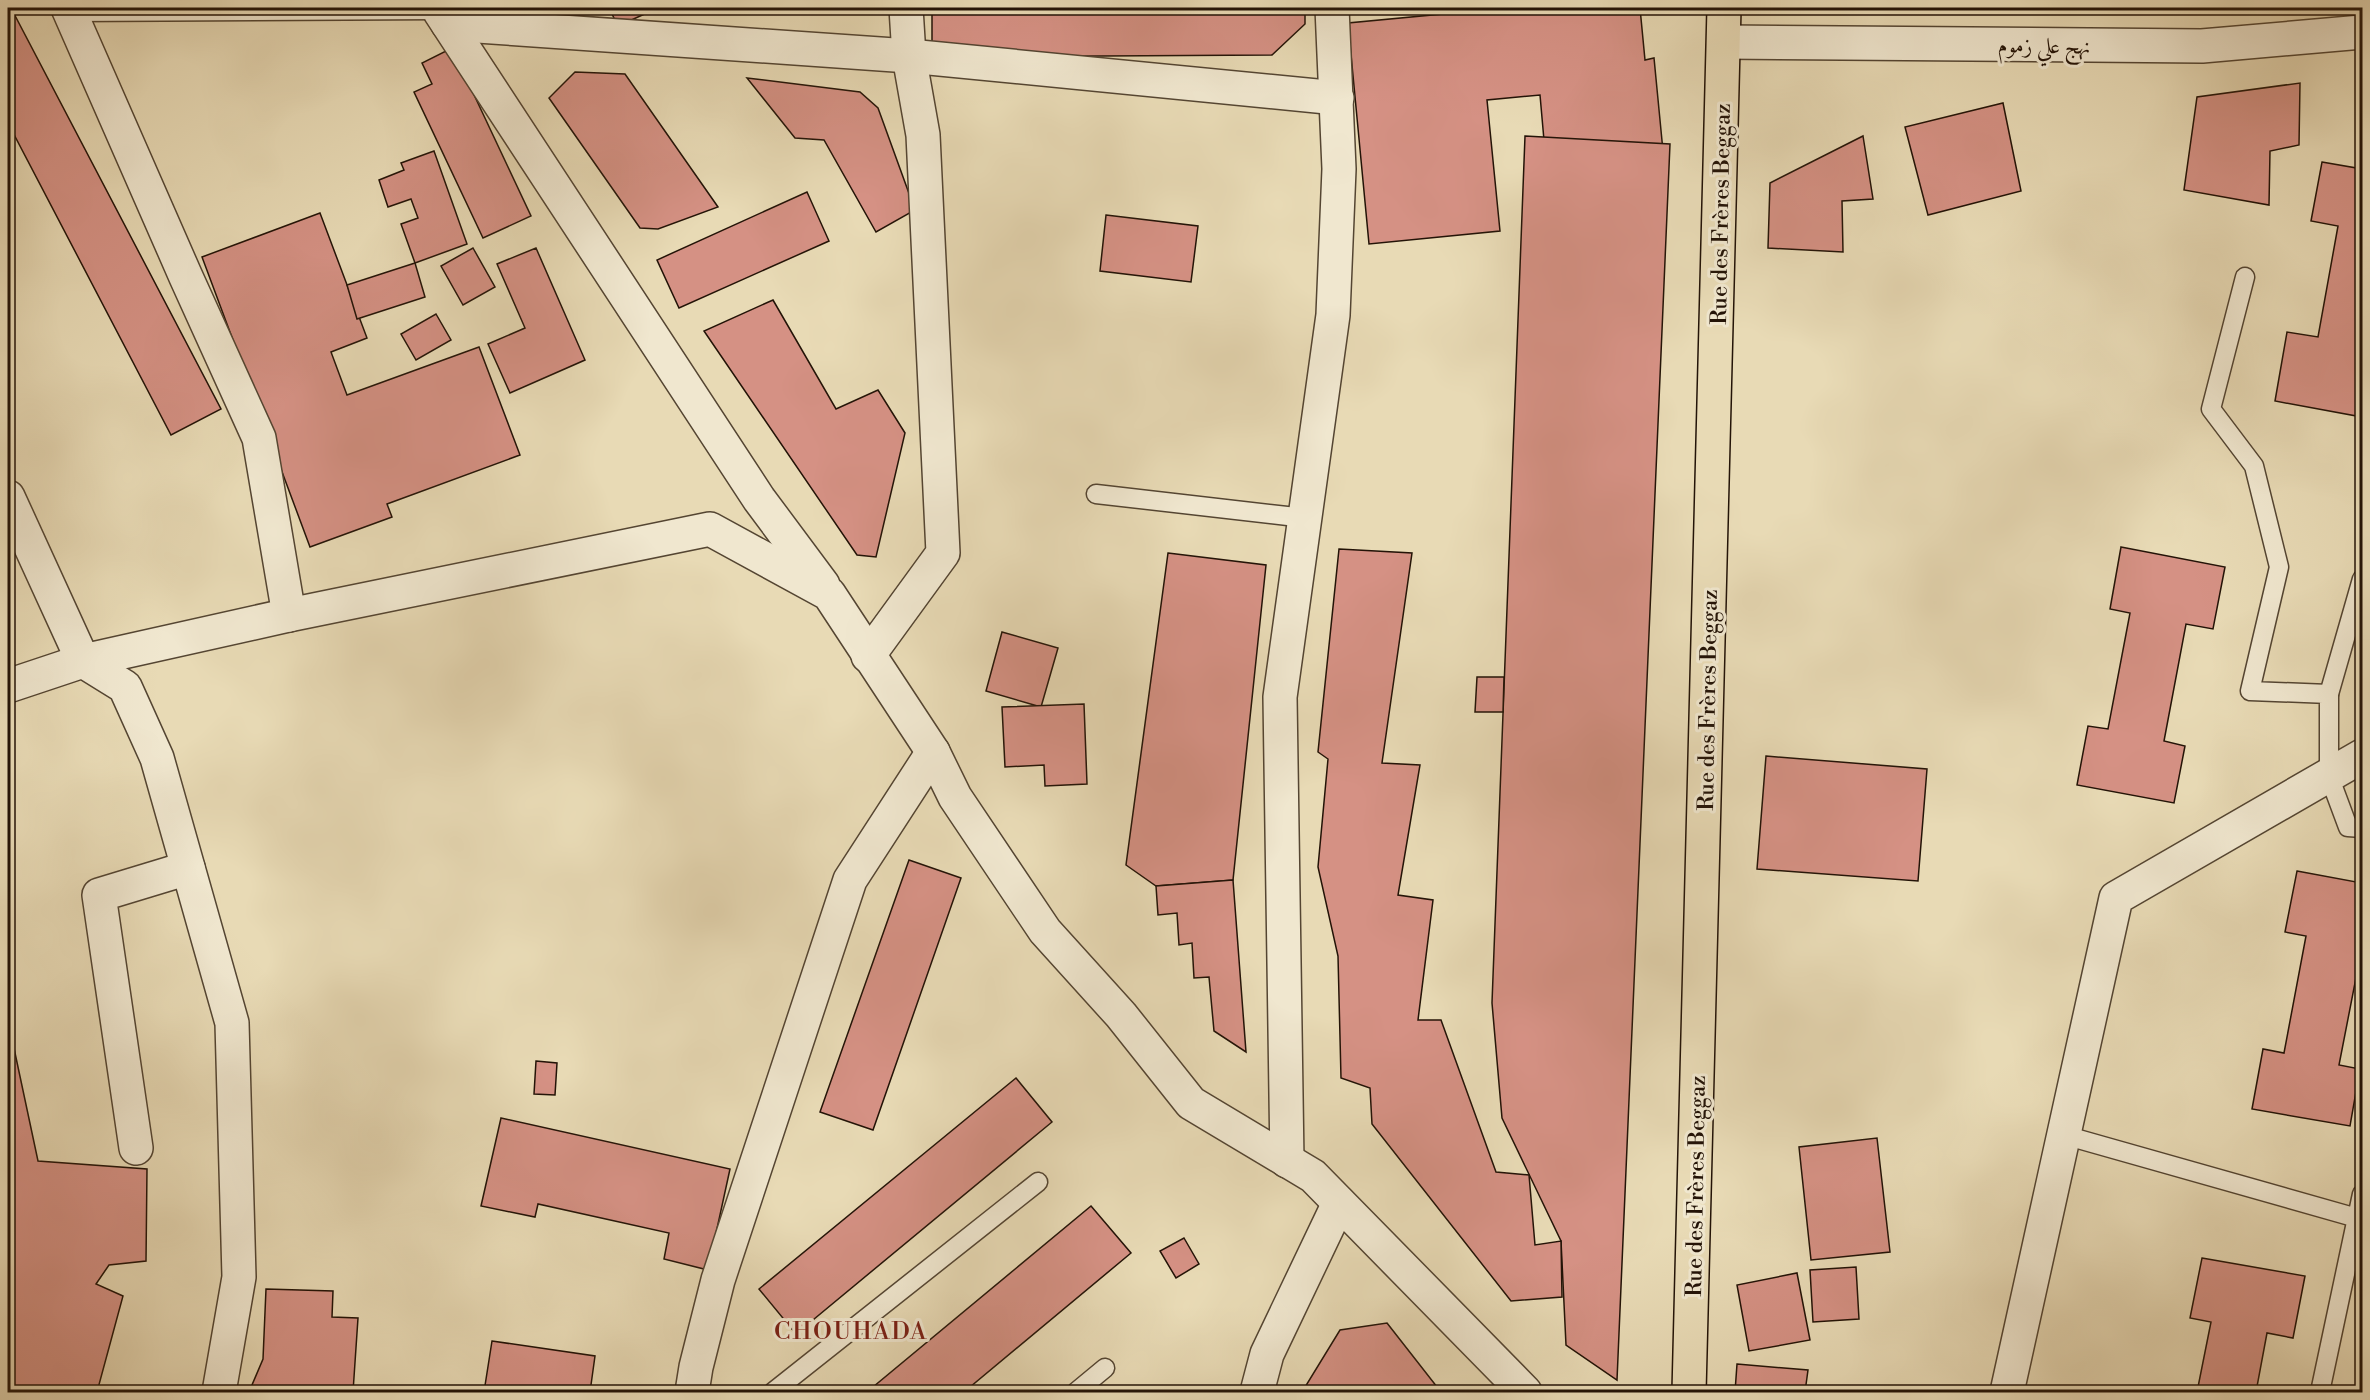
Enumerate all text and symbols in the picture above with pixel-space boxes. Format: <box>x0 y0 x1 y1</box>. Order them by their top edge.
street label: نهج علي زموم <box>1997 32 2091 68</box>
street label: Rue des Frères Beggaz <box>1706 103 1737 325</box>
street label: Rue des Frères Beggaz <box>1693 589 1724 811</box>
street label: Rue des Frères Beggaz <box>1681 1075 1712 1297</box>
district label: CHOUHADA <box>774 1317 928 1347</box>

